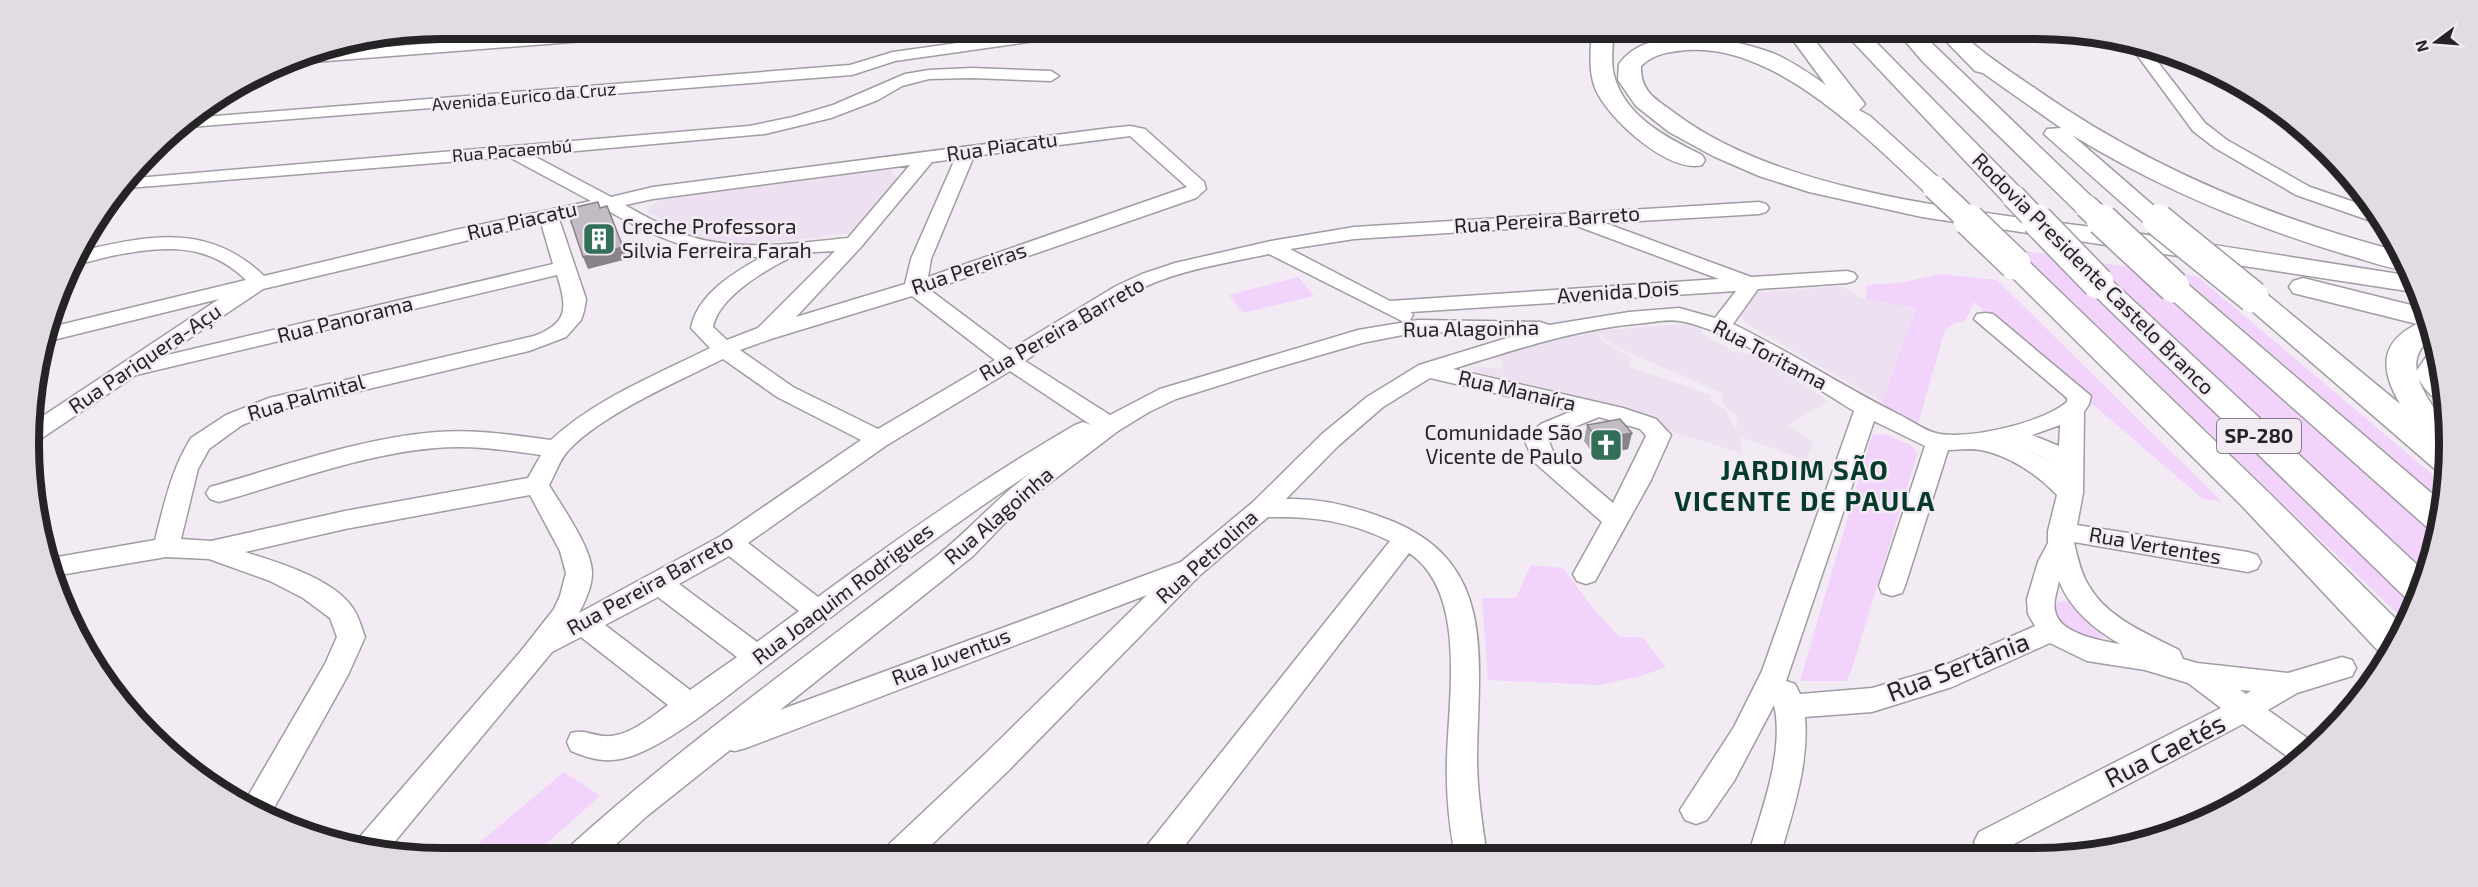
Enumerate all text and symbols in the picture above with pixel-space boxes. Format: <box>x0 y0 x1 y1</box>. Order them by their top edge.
north arrow <box>2406 12 2466 72</box>
text: N <box>2410 38 2432 54</box>
street label: Avenida Eurico da Cruz <box>431 77 617 115</box>
street label: Rua Piacatu <box>945 125 1059 166</box>
street label: Rua Pacaembú <box>451 134 573 166</box>
street label: Rodovia Presidente Castelo Branco <box>1968 147 2220 399</box>
street label: Rua Piacatu <box>464 195 579 244</box>
street label: Rua Pereira Barreto <box>1453 200 1641 237</box>
place label: Creche Professora Silvia Ferreira Farah <box>622 213 812 262</box>
building icon: Creche Professora Silvia Ferreira Farah <box>581 221 617 257</box>
street label: Rua Pereiras <box>908 236 1029 299</box>
street label: Rua Pereira Barreto <box>974 270 1148 385</box>
street label: Avenida Dois <box>1556 274 1680 307</box>
street label: Rua Panorama <box>274 290 415 347</box>
street label: Rua Pariquera-Açu <box>63 297 226 420</box>
street label: Rua Toritama <box>1709 313 1832 394</box>
street label: Rua Alagoinha <box>1403 314 1539 341</box>
street label: Rua Manaíra <box>1456 364 1579 415</box>
street label: Rua Palmital <box>244 368 368 425</box>
place label: Comunidade São Vicente de Paulo <box>1425 419 1583 468</box>
road number: SP-280 <box>2217 419 2301 453</box>
church icon: Comunidade São Vicente de Paulo <box>1588 427 1624 463</box>
district label: JARDIM SÃO VICENTE DE PAULA <box>1674 453 1936 516</box>
street label: Rua Alagoinha <box>938 461 1058 569</box>
street label: Rua Petrolina <box>1150 504 1262 608</box>
street label: Rua Joaquim Rodrigues <box>747 517 937 669</box>
street label: Rua Vertentes <box>2087 521 2223 568</box>
street label: Rua Pereira Barreto <box>562 528 737 640</box>
street label: Rua Juventus <box>888 622 1013 690</box>
street label: Rua Sertânia <box>1882 624 2033 707</box>
street label: Rua Caetés <box>2099 706 2230 793</box>

